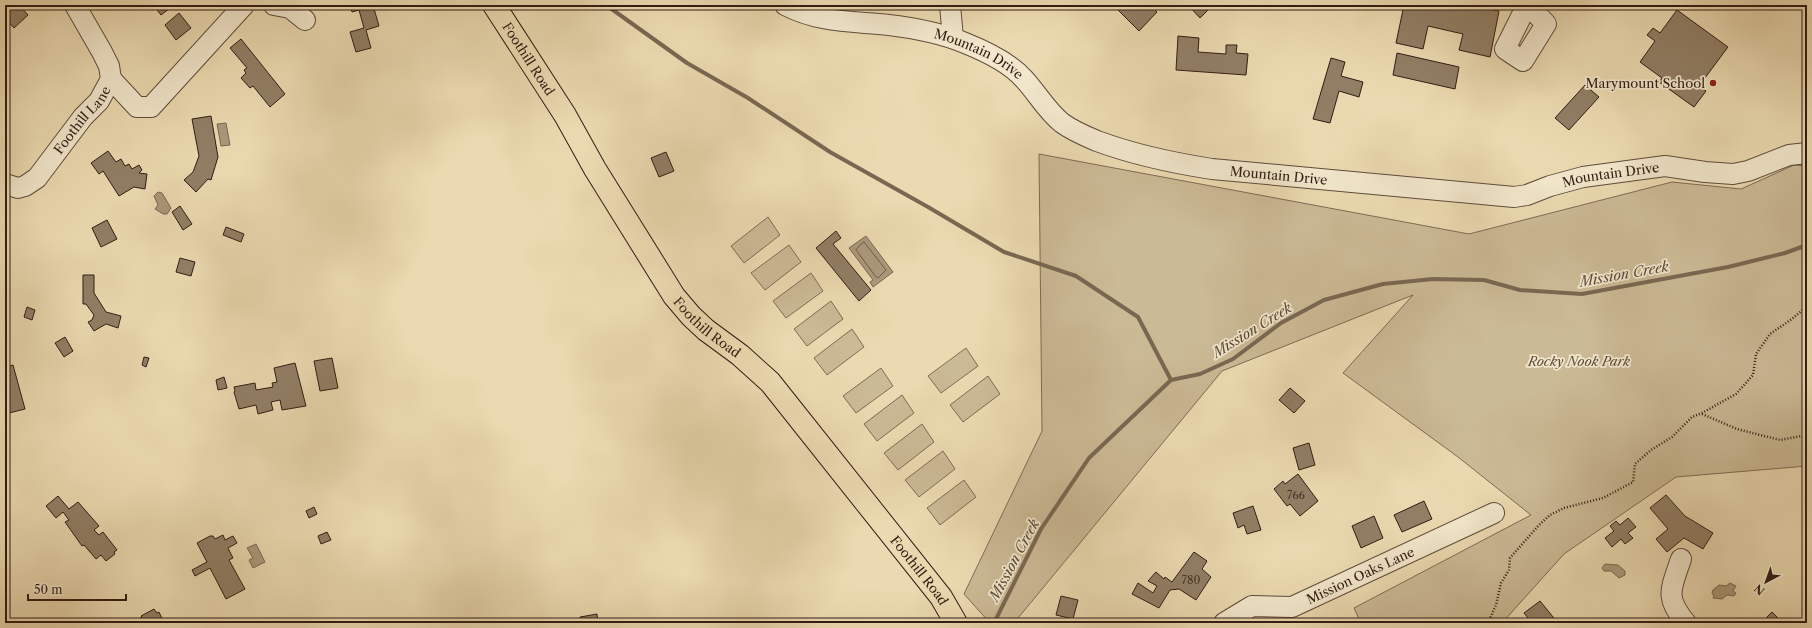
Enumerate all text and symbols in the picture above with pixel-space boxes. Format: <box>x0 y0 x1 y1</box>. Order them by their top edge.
street label: Foothill Road <box>499 19 558 98</box>
street label: Mountain Drive <box>933 25 1027 82</box>
place label: Marymount School <box>1586 75 1705 91</box>
marker: Marymount School <box>1708 78 1718 88</box>
street label: Foothill Lane <box>50 83 114 157</box>
street label: Mountain Drive <box>1560 159 1660 190</box>
street label: Mountain Drive <box>1229 163 1328 188</box>
water label: Mission Creek <box>1576 257 1671 291</box>
street label: Foothill Road <box>670 294 744 361</box>
water label: Mission Creek <box>1207 298 1296 363</box>
park label: Rocky Nook Park <box>1527 353 1630 369</box>
house number: 766 <box>1287 488 1306 502</box>
water label: Mission Creek <box>984 515 1043 606</box>
street label: Foothill Road <box>887 532 952 608</box>
street label: Mission Oaks Lane <box>1304 543 1417 607</box>
north arrow <box>1746 562 1786 602</box>
house number: 780 <box>1182 573 1200 587</box>
scale bar <box>28 576 126 602</box>
text: N <box>1751 581 1768 598</box>
text: 50 m <box>34 582 63 597</box>

